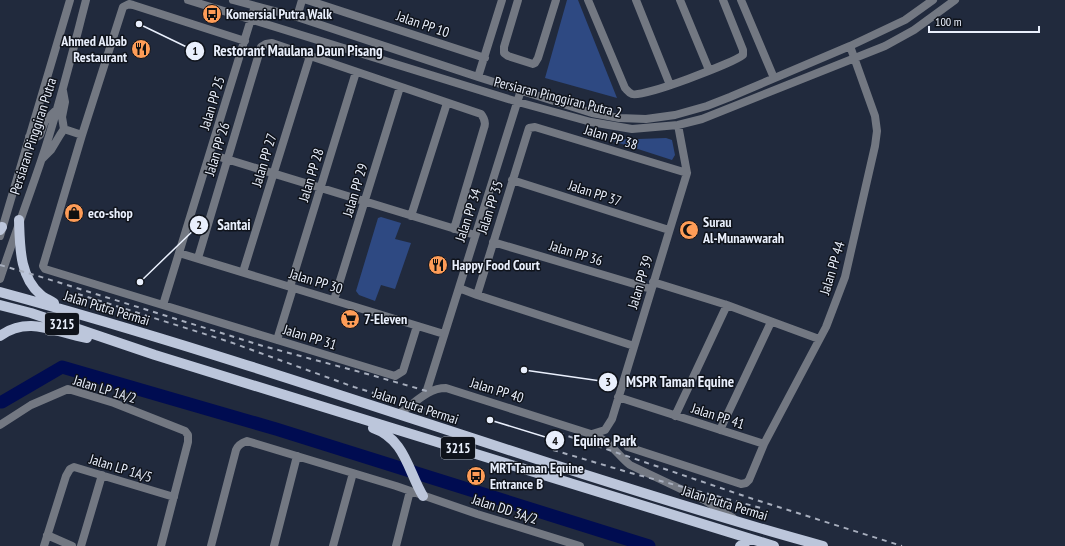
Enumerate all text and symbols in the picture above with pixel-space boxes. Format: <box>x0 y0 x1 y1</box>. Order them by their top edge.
bus stop icon: Komersial Putra Walk <box>201 3 223 25</box>
place label: Komersial Putra Walk <box>226 5 332 23</box>
street label: Jalan PP 10 <box>393 6 452 41</box>
scale bar <box>929 8 1039 34</box>
text: 100 m <box>935 14 962 29</box>
place label: Ahmed Albab Restaurant <box>60 32 127 66</box>
callout: Restorant Maulana Daun Pisang <box>185 37 390 64</box>
restaurant icon: Ahmed Albab Restaurant <box>130 38 152 60</box>
text: Restorant Maulana Daun Pisang <box>213 41 383 60</box>
text: 1 <box>192 43 198 58</box>
street label: Persiaran Pinggiran Putra 2 <box>492 72 624 122</box>
street label: Jalan PP 25 <box>195 74 229 133</box>
street label: Persiaran Pinggiran Putra <box>6 75 60 197</box>
street label: Jalan PP 26 <box>200 120 234 179</box>
street label: Jalan PP 38 <box>581 120 640 154</box>
street label: Jalan PP 27 <box>247 131 281 190</box>
street label: Jalan PP 28 <box>294 146 328 205</box>
street label: Jalan PP 29 <box>338 161 372 220</box>
street label: Jalan PP 37 <box>565 176 624 210</box>
street label: Jalan PP 35 <box>473 178 507 237</box>
street label: Jalan PP 34 <box>451 186 485 245</box>
shop icon: eco-shop <box>63 202 85 224</box>
place label: eco-shop <box>88 204 133 222</box>
callout: Santai <box>189 211 258 238</box>
place label: Surau Al-Munawwarah <box>702 213 784 247</box>
text: Santai <box>217 215 251 234</box>
text: 2 <box>196 217 202 232</box>
mosque icon: Surau Al-Munawwarah <box>678 219 700 241</box>
street label: Jalan PP 36 <box>546 236 605 270</box>
street label: Jalan PP 44 <box>815 239 849 298</box>
street label: Jalan PP 39 <box>623 253 657 312</box>
restaurant icon: Happy Food Court <box>427 254 449 276</box>
place label: Happy Food Court <box>452 256 540 274</box>
street label: Jalan PP 30 <box>286 264 345 298</box>
street label: Jalan Putra Permai <box>61 286 152 330</box>
supermarket icon: 7-Eleven <box>339 308 361 330</box>
place label: 7-Eleven <box>364 310 407 328</box>
road number: 3215 <box>45 313 79 335</box>
street label: Jalan PP 31 <box>280 320 339 354</box>
callout: MSPR Taman Equine <box>598 368 742 395</box>
street label: Jalan LP 1A/2 <box>70 371 139 407</box>
text: MSPR Taman Equine <box>626 372 734 391</box>
street label: Jalan PP 40 <box>467 373 526 407</box>
text: 3 <box>605 374 611 389</box>
street label: Jalan Putra Permai <box>370 383 461 428</box>
street label: Jalan PP 41 <box>688 399 747 433</box>
callout: Equine Park <box>545 427 644 454</box>
text: Equine Park <box>574 431 637 450</box>
text: 4 <box>552 433 558 448</box>
road number: 3215 <box>441 437 475 459</box>
street label: Jalan LP 1A/5 <box>86 450 155 486</box>
place label: MRT Taman Equine Entrance B <box>490 459 584 493</box>
bus stop icon: MRT Taman Equine Entrance B <box>465 465 487 487</box>
street label: Jalan Putra Permai <box>679 481 770 525</box>
street label: Jalan DD 3A/2 <box>469 490 540 528</box>

